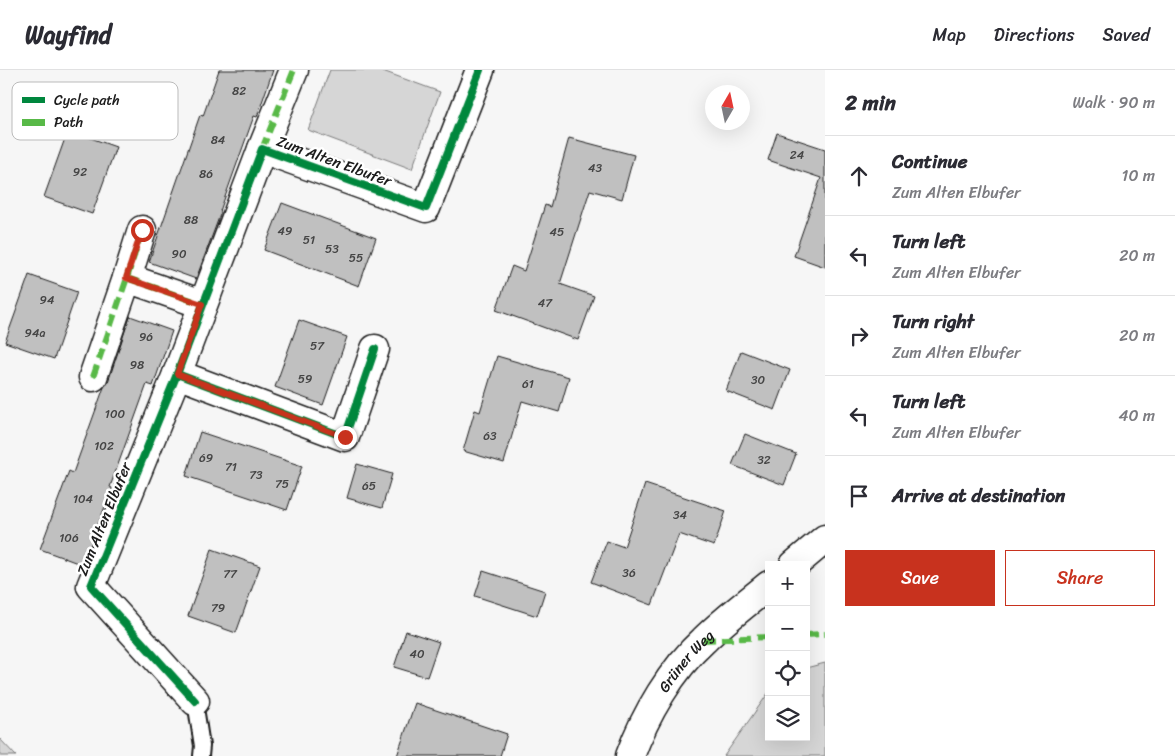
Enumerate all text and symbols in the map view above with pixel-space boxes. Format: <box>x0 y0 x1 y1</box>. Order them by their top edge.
text: Wayfind <box>25 14 111 56</box>
text: Map <box>933 19 966 51</box>
text: Directions <box>994 19 1075 51</box>
text: Saved <box>1103 19 1150 51</box>
house number: 82 <box>232 80 246 102</box>
legend <box>12 82 178 140</box>
text: 2 min <box>845 84 896 122</box>
north arrow <box>705 85 750 130</box>
text: Cycle path <box>54 88 120 113</box>
text: Walk · 90 m <box>1073 88 1155 117</box>
text: Path <box>54 110 83 135</box>
street label: Zum Alten Elbufer <box>273 128 396 194</box>
house number: 84 <box>211 129 226 151</box>
house number: 24 <box>790 144 805 166</box>
text: Continue <box>892 145 968 178</box>
house number: 43 <box>588 157 602 179</box>
house number: 92 <box>73 161 87 183</box>
text: 10 m <box>1122 161 1155 190</box>
icon: ahead <box>845 162 873 190</box>
house number: 86 <box>199 163 213 185</box>
text: Zum Alten Elbufer <box>892 178 1021 207</box>
house number: 88 <box>184 209 198 231</box>
route start <box>131 219 154 242</box>
house number: 49 <box>278 220 292 242</box>
house number: 45 <box>550 221 564 243</box>
text: Turn left <box>892 225 965 258</box>
house number: 51 <box>303 229 315 251</box>
house number: 53 <box>325 238 339 260</box>
text: 20 m <box>1119 241 1155 270</box>
icon: left <box>845 242 873 270</box>
house number: 90 <box>172 243 187 265</box>
house number: 55 <box>349 247 363 269</box>
text: Zum Alten Elbufer <box>892 258 1021 287</box>
house number: 94 <box>40 289 55 311</box>
house number: 47 <box>538 292 553 314</box>
text: Turn right <box>892 305 974 338</box>
text: 20 m <box>1119 321 1155 350</box>
house number: 94a <box>25 322 45 344</box>
icon: right <box>845 322 873 350</box>
house number: 96 <box>139 326 153 348</box>
house number: 57 <box>310 335 325 357</box>
text: Zum Alten Elbufer <box>892 338 1021 367</box>
house number: 98 <box>130 354 144 376</box>
house number: 59 <box>298 368 312 390</box>
house number: 30 <box>751 369 765 391</box>
house number: 61 <box>522 373 534 395</box>
text: Turn left <box>892 385 965 418</box>
text: 40 m <box>1118 401 1155 430</box>
icon: left <box>845 402 873 430</box>
house number: 100 <box>105 403 126 425</box>
text: Zum Alten Elbufer <box>892 418 1021 447</box>
house number: 63 <box>483 425 497 447</box>
route end <box>334 426 357 449</box>
house number: 102 <box>94 435 114 457</box>
house number: 69 <box>199 447 213 469</box>
house number: 32 <box>757 449 771 471</box>
house number: 71 <box>225 456 237 478</box>
street label: Zum Alten Elbufer <box>69 457 139 580</box>
house number: 73 <box>249 464 263 486</box>
house number: 75 <box>275 473 289 495</box>
house number: 65 <box>362 475 376 497</box>
text: Arrive at destination <box>892 479 1065 512</box>
icon: arrive <box>845 482 873 510</box>
house number: 104 <box>73 488 94 510</box>
house number: 34 <box>673 504 688 526</box>
house number: 106 <box>59 527 79 549</box>
button: Save <box>845 550 995 606</box>
button: Share <box>1005 550 1155 606</box>
map controls <box>765 561 810 741</box>
button: + <box>765 561 810 606</box>
house number: 36 <box>622 562 636 584</box>
house number: 77 <box>223 563 238 585</box>
house number: 79 <box>211 597 225 619</box>
button: − <box>765 606 810 651</box>
street label: Grüner Weg <box>651 623 721 698</box>
house number: 40 <box>409 643 425 665</box>
button: locate <box>765 651 810 696</box>
button: layers <box>765 696 810 741</box>

